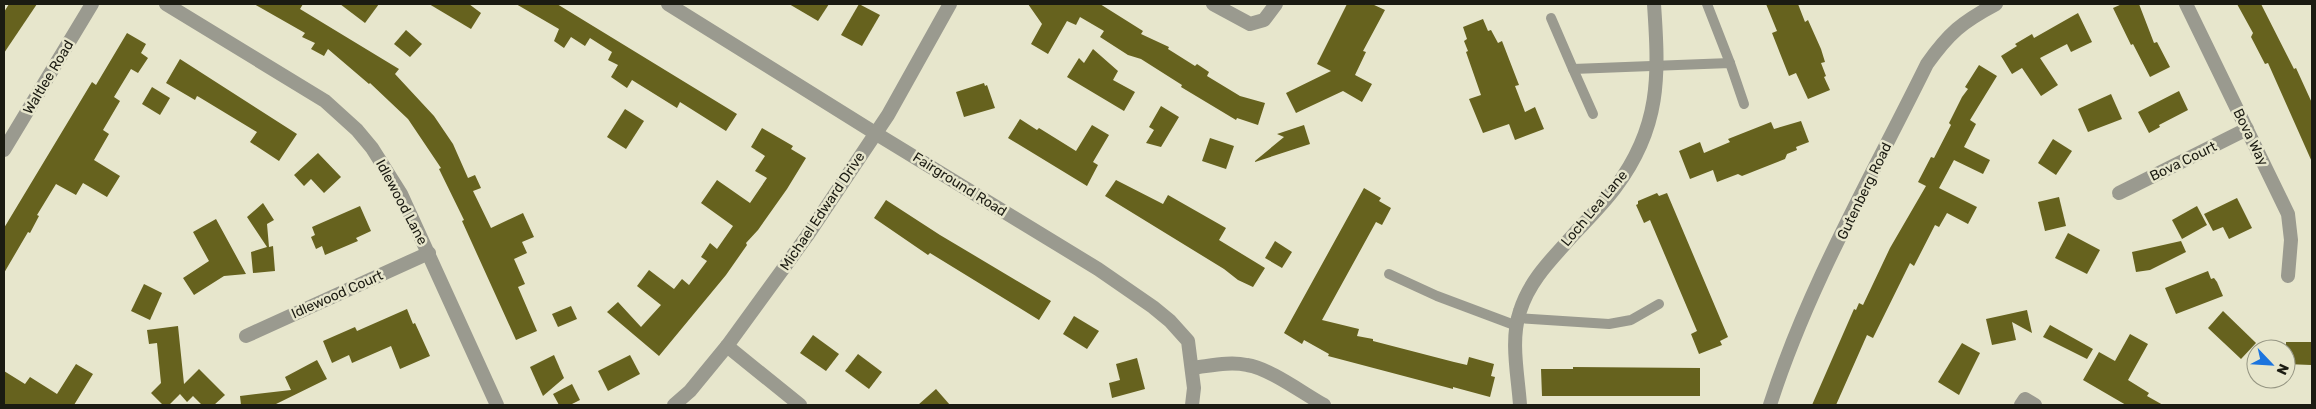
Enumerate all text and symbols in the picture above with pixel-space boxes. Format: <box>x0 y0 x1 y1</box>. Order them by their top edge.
street label: Waltlee Road <box>20 37 77 117</box>
street label: Bova Way <box>2229 106 2272 169</box>
street label: Bova Court <box>2147 138 2220 185</box>
street label: Gutenberg Road <box>1834 140 1895 243</box>
street label: Michael Edward Drive <box>776 149 868 274</box>
street label: Fairground Road <box>910 149 1010 220</box>
street label: Idlewood Lane <box>372 157 431 248</box>
street label: Loch Lea Lane <box>1558 167 1631 250</box>
street label: Idlewood Court <box>289 266 386 322</box>
north arrow <box>2246 339 2296 389</box>
text: N <box>2272 361 2292 377</box>

